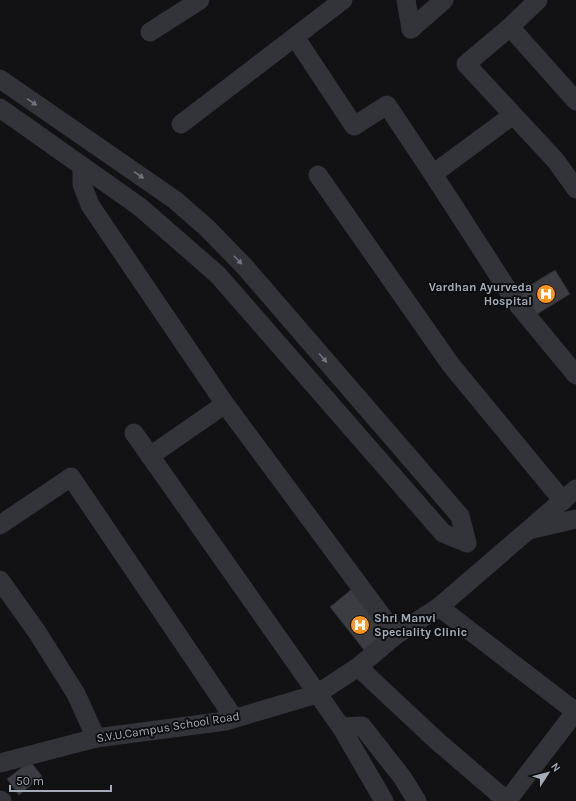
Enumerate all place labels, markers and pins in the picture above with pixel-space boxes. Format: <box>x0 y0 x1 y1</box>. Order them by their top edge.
place label: Vardhan Ayurveda Hospital <box>429 280 532 308</box>
hospital icon: Vardhan Ayurveda Hospital <box>535 283 557 305</box>
place label: Shri Manvi Speciality Clinic <box>374 611 467 639</box>
hospital icon: Shri Manvi Speciality Clinic <box>349 614 371 636</box>

